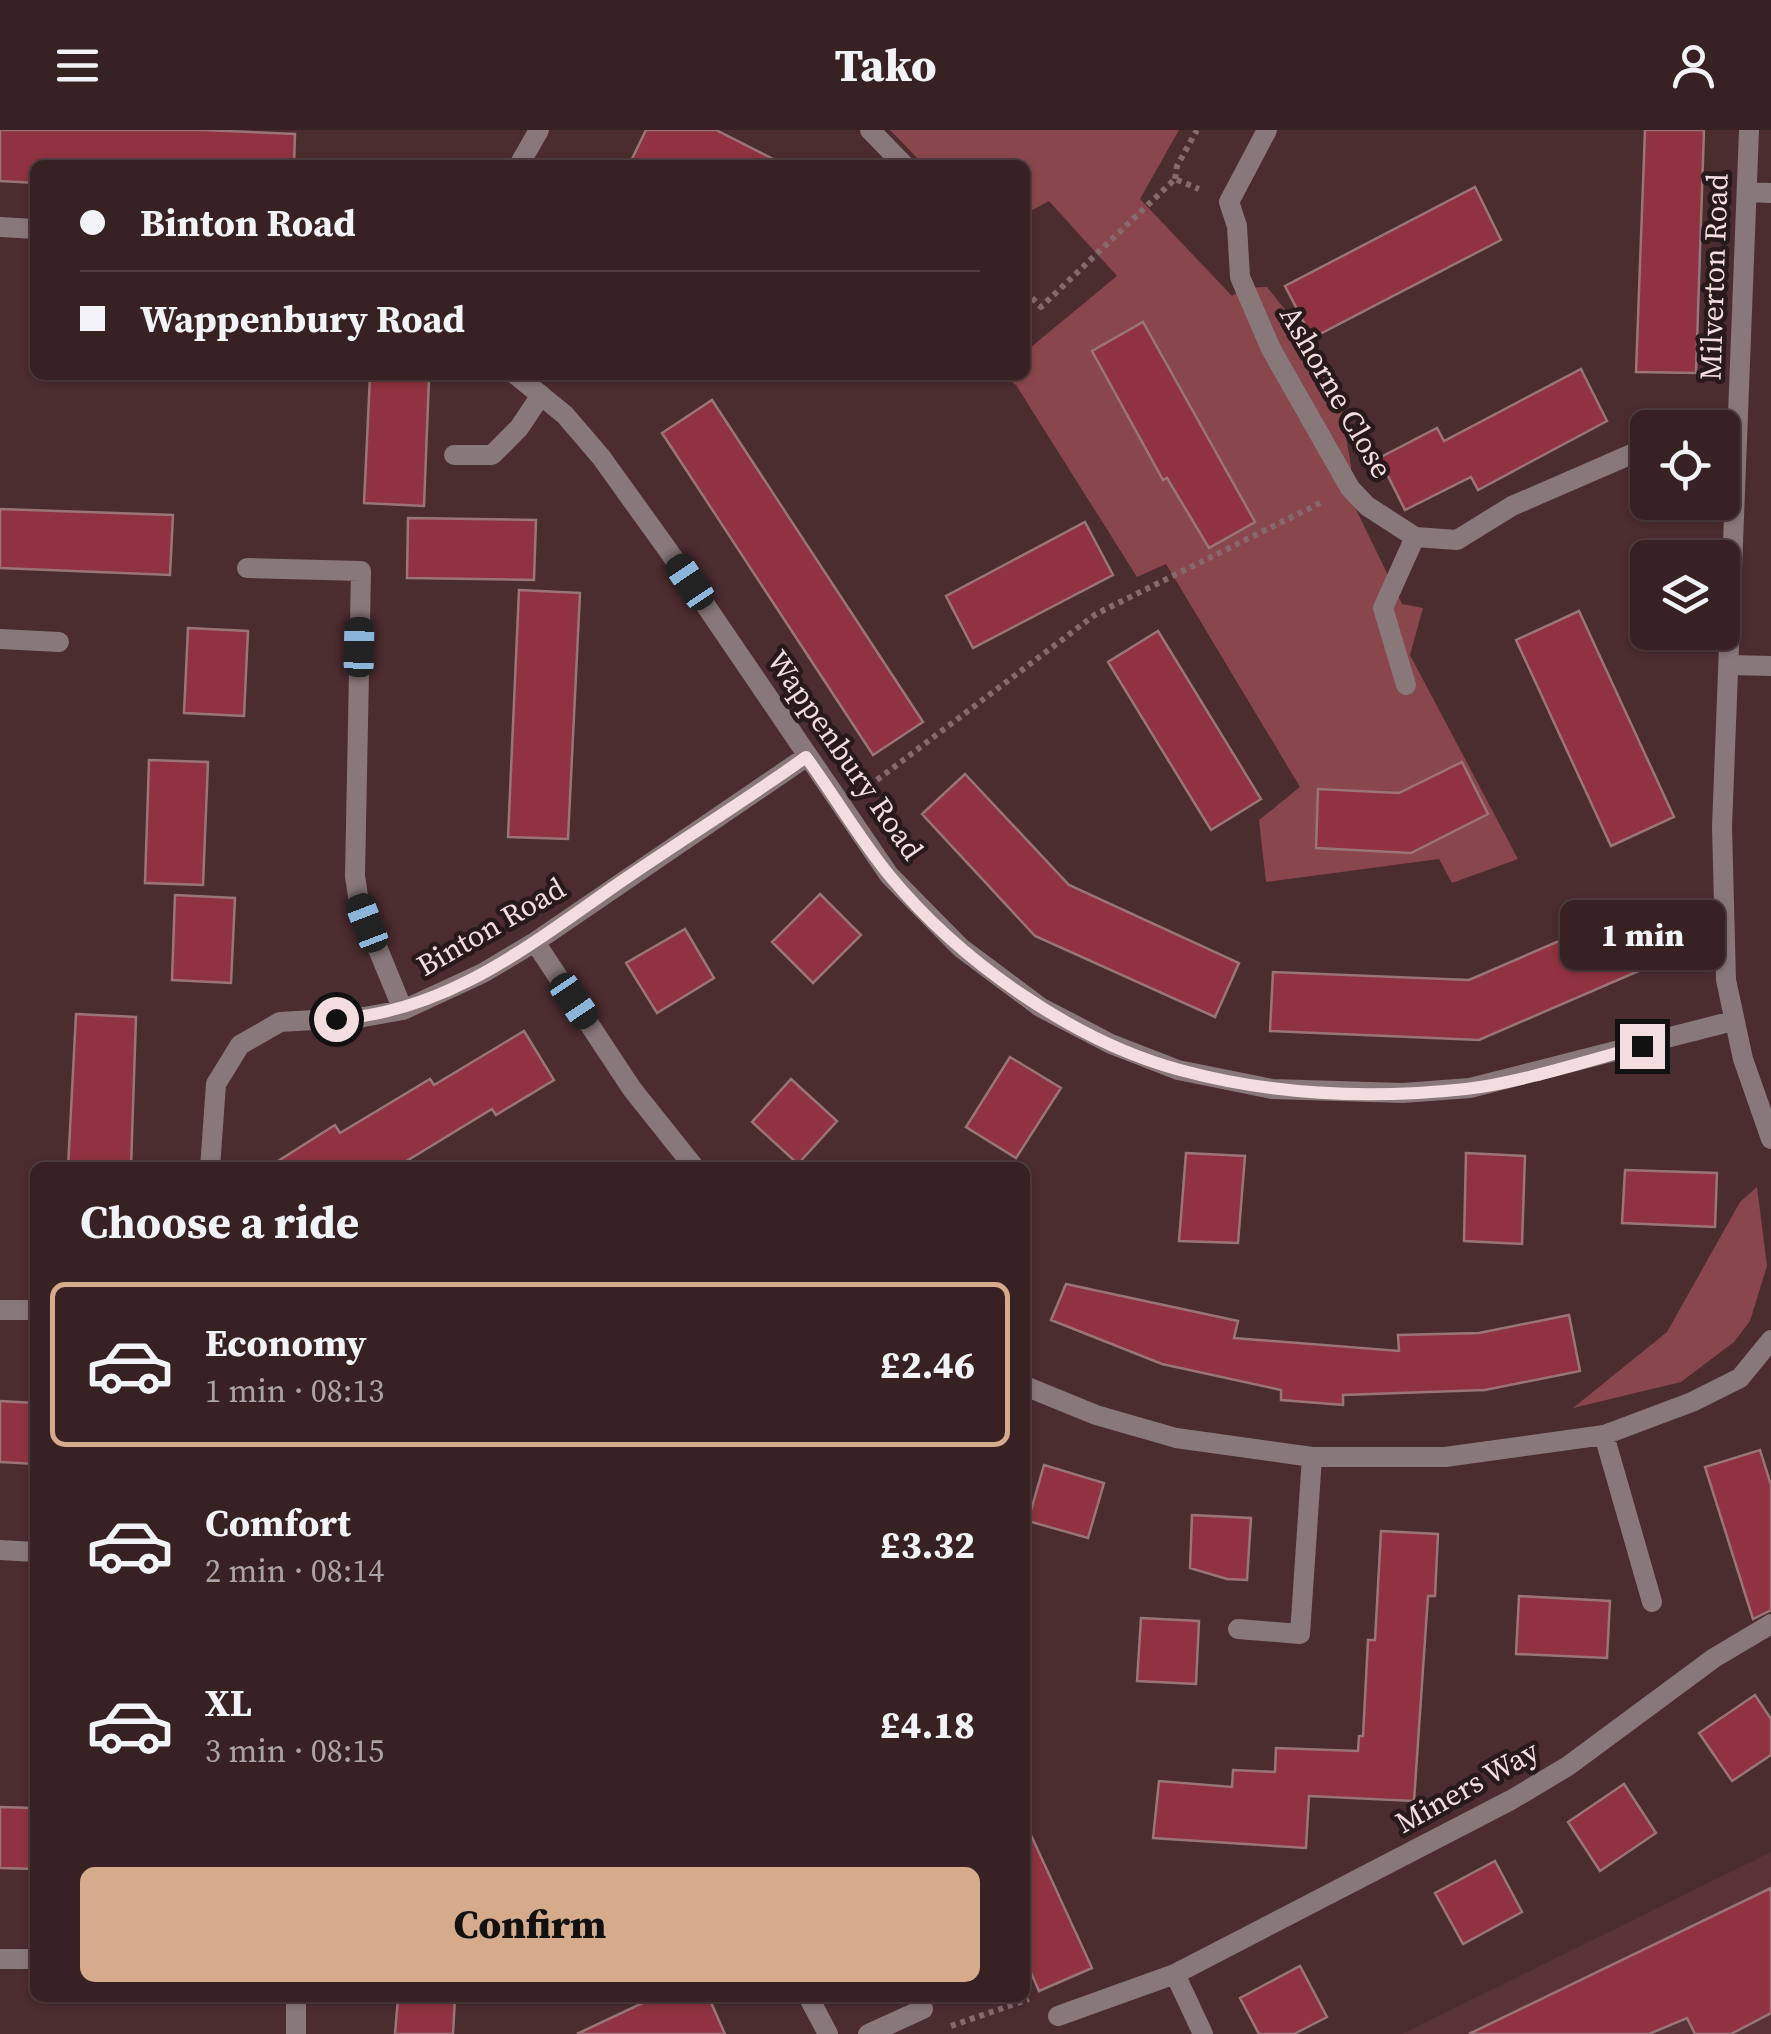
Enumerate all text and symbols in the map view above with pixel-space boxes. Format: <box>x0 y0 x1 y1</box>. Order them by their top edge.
text: Tako <box>835 34 936 96</box>
icon: menu <box>50 38 105 93</box>
icon: person <box>1666 38 1721 93</box>
street label: Milverton Road <box>1689 173 1738 381</box>
text: Binton Road <box>140 197 356 249</box>
text: Wappenbury Road <box>140 293 465 345</box>
street label: Ashorne Close <box>1270 298 1402 486</box>
map controls <box>1630 410 1740 650</box>
button: locate <box>1630 410 1740 520</box>
button: layers <box>1630 540 1740 650</box>
car <box>661 549 719 615</box>
car <box>343 617 375 677</box>
street label: Wappenbury Road <box>758 642 933 868</box>
street label: Binton Road <box>409 868 573 986</box>
car <box>342 890 392 956</box>
callout: 1 min <box>1560 901 1724 971</box>
text: 1 min <box>1601 913 1684 957</box>
car <box>545 968 603 1034</box>
route start <box>314 997 359 1042</box>
route end <box>1620 1024 1665 1069</box>
text: Choose a ride <box>80 1191 359 1253</box>
text: Economy <box>205 1317 367 1369</box>
icon: car <box>85 1320 175 1410</box>
text: £2.46 <box>880 1339 975 1391</box>
text: 1 min · 08:13 <box>205 1369 384 1413</box>
text: Comfort <box>205 1497 351 1549</box>
icon: car <box>85 1500 175 1590</box>
text: £3.32 <box>880 1519 975 1571</box>
text: 2 min · 08:14 <box>205 1549 384 1593</box>
text: XL <box>205 1677 252 1729</box>
icon: car <box>85 1680 175 1770</box>
text: £4.18 <box>880 1699 975 1751</box>
text: 3 min · 08:15 <box>205 1729 384 1773</box>
street label: Miners Way <box>1388 1730 1546 1843</box>
button: Confirm <box>80 1867 980 1982</box>

